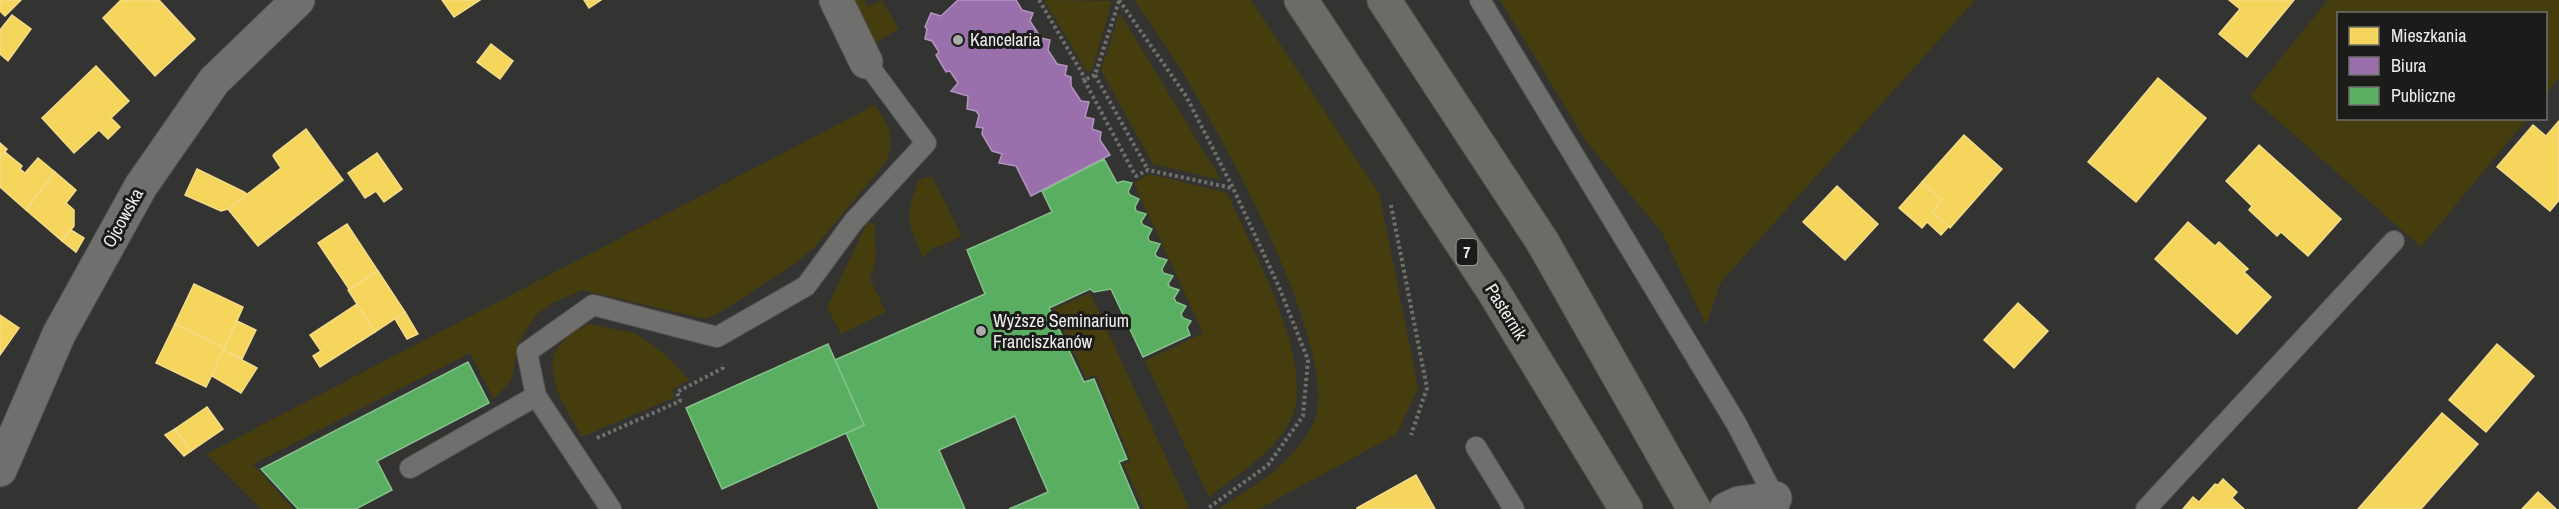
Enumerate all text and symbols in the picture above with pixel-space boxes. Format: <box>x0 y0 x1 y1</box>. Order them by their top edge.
legend <box>2337 12 2547 120</box>
text: Mieszkania <box>2391 23 2466 48</box>
place label: Kancelaria <box>970 27 1041 52</box>
marker: Kancelaria <box>951 33 965 47</box>
text: Biura <box>2391 53 2426 78</box>
text: Publiczne <box>2391 83 2456 108</box>
street label: Ojcowska <box>96 184 149 252</box>
road number: 7 <box>1456 239 1478 265</box>
street label: Pasternik <box>1479 279 1534 345</box>
place label: Wyższe Seminarium Franciszkanów <box>993 308 1129 354</box>
marker: Wyższe Seminarium Franciszkanów <box>974 324 988 338</box>

